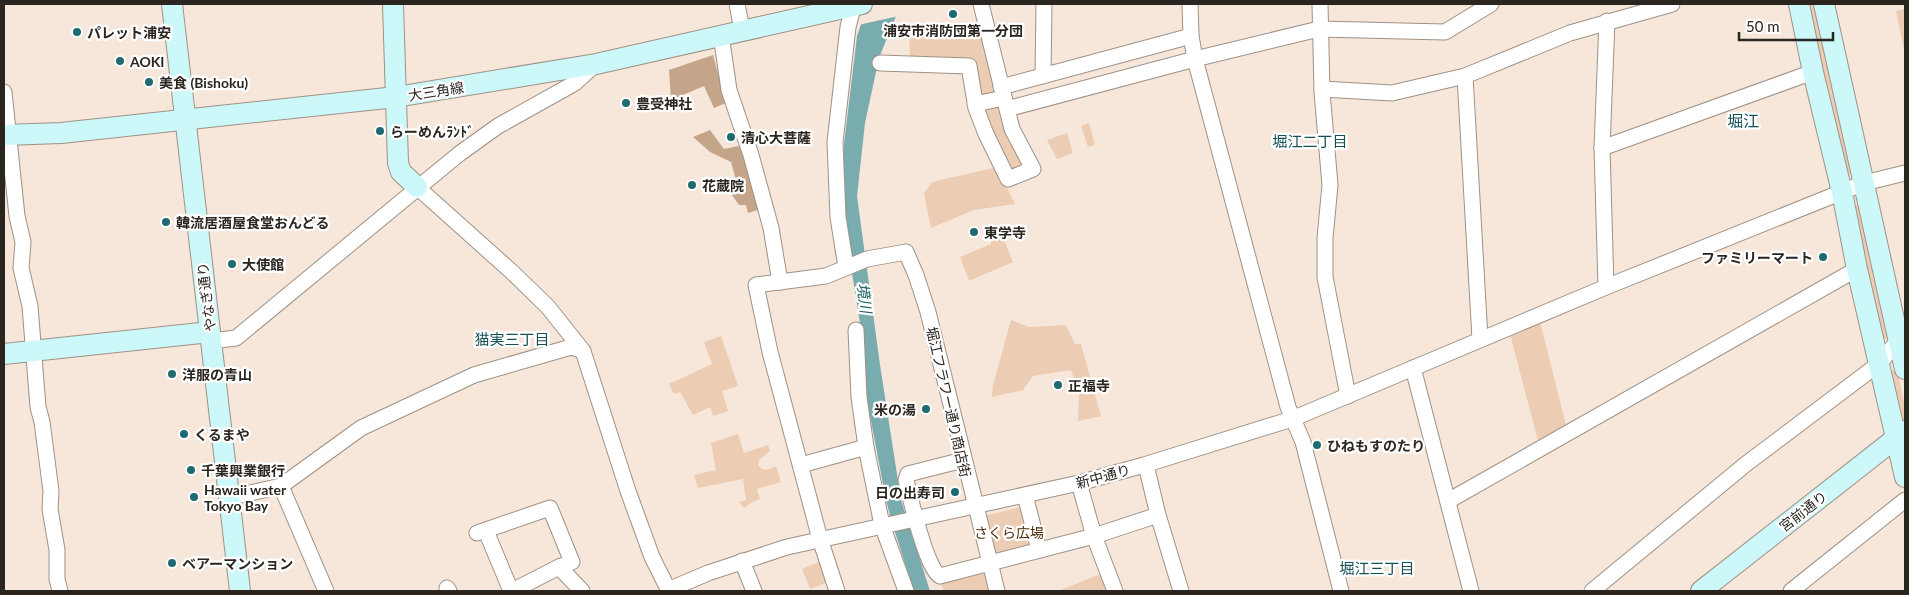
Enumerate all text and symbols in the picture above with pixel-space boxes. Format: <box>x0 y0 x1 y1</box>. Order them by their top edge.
marker: 浦安市消防団第一分団 <box>947 8 959 20</box>
scale bar <box>1739 10 1833 42</box>
text: 50 m <box>1746 17 1780 35</box>
place label: 浦安市消防団第一分団 <box>883 22 1023 39</box>
place label: パレット浦安 <box>87 24 171 41</box>
marker: パレット浦安 <box>71 26 83 38</box>
place label: AOKI <box>129 53 164 70</box>
marker: AOKI <box>114 55 126 67</box>
place label: 美食 (Bishoku) <box>159 74 248 91</box>
marker: 美食 (Bishoku) <box>143 76 155 88</box>
street label: 大三角線 <box>407 78 465 104</box>
place label: 豊受神社 <box>636 95 692 112</box>
marker: 豊受神社 <box>620 97 632 109</box>
district label: 堀江 <box>1727 111 1759 130</box>
place label: らーめんﾗﾝﾄﾞ <box>390 123 474 140</box>
marker: らーめんﾗﾝﾄﾞ <box>374 125 386 137</box>
place label: 清心大菩薩 <box>741 129 811 146</box>
marker: 清心大菩薩 <box>725 131 737 143</box>
district label: 堀江二丁目 <box>1272 132 1348 150</box>
place label: 花蔵院 <box>702 177 744 194</box>
marker: 花蔵院 <box>686 179 698 191</box>
place label: 韓流居酒屋食堂おんどる <box>176 214 330 231</box>
marker: 韓流居酒屋食堂おんどる <box>160 216 172 228</box>
place label: 東学寺 <box>984 224 1026 241</box>
marker: 東学寺 <box>968 226 980 238</box>
place label: ファミリーマート <box>1701 249 1813 266</box>
marker: ファミリーマート <box>1817 251 1829 263</box>
place label: 大使館 <box>242 256 284 273</box>
marker: 大使館 <box>226 258 238 270</box>
street label: やなぎ通り <box>193 261 219 333</box>
water label: 境川 <box>854 282 876 316</box>
street label: 堀江フラワー通り商店街 <box>923 325 975 479</box>
district label: 猫実三丁目 <box>474 330 550 348</box>
place label: 洋服の青山 <box>182 366 252 383</box>
marker: 洋服の青山 <box>166 368 178 380</box>
place label: 正福寺 <box>1068 377 1110 394</box>
marker: 正福寺 <box>1052 379 1064 391</box>
place label: 米の湯 <box>874 401 916 418</box>
marker: 米の湯 <box>920 403 932 415</box>
place label: くるまや <box>194 426 250 443</box>
marker: くるまや <box>178 428 190 440</box>
place label: ひねもすのたり <box>1327 437 1425 454</box>
marker: ひねもすのたり <box>1311 439 1323 451</box>
street label: 新中通り <box>1074 461 1132 491</box>
place label: 千葉興業銀行 <box>201 462 285 479</box>
marker: 千葉興業銀行 <box>185 464 197 476</box>
place label: Hawaii water Tokyo Bay <box>204 481 287 514</box>
place label: 日の出寿司 <box>875 484 945 501</box>
marker: 日の出寿司 <box>949 486 961 498</box>
street label: 宮前通り <box>1776 487 1830 535</box>
marker: Hawaii water Tokyo Bay <box>188 491 200 503</box>
park label: さくら広場 <box>974 524 1044 541</box>
place label: ベアーマンション <box>182 555 293 572</box>
marker: ベアーマンション <box>166 557 178 569</box>
district label: 堀江三丁目 <box>1339 559 1415 577</box>

